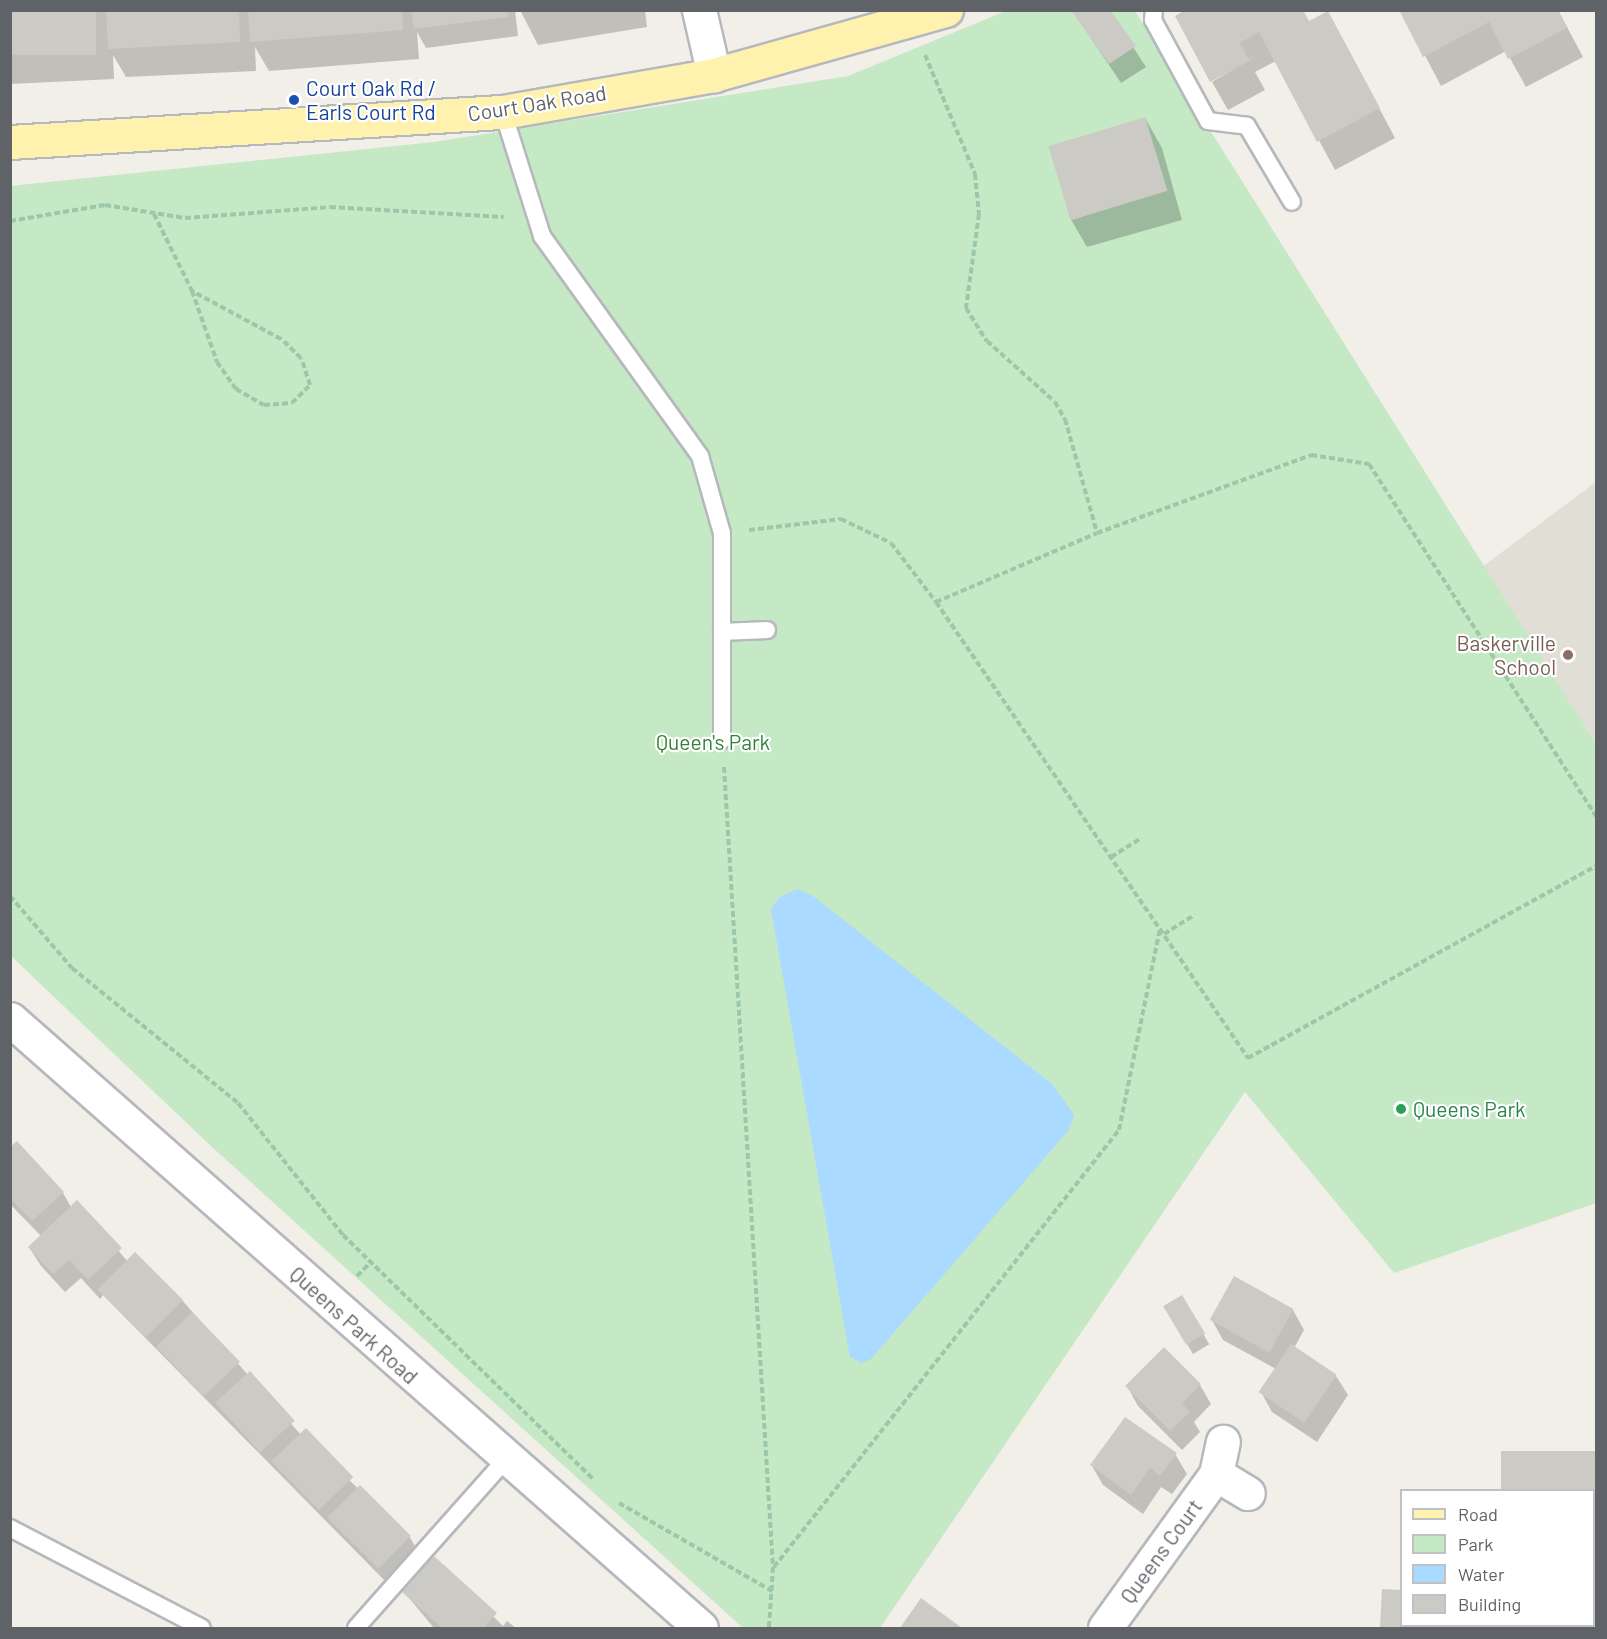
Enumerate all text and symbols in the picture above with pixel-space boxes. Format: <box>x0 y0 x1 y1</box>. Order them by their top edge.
place label: Court Oak Rd / Earls Court Rd <box>306 75 436 125</box>
street label: Court Oak Road <box>466 80 608 126</box>
marker: Court Oak Rd / Earls Court Rd <box>287 93 301 107</box>
place label: Baskerville School <box>1456 630 1556 680</box>
marker: Baskerville School <box>1561 648 1575 662</box>
park label: Queen's Park <box>656 729 770 755</box>
place label: Queens Park <box>1413 1096 1526 1122</box>
marker: Queens Park <box>1394 1102 1408 1116</box>
street label: Queens Park Road <box>285 1261 423 1389</box>
legend <box>1400 1489 1595 1627</box>
street label: Queens Court <box>1115 1494 1207 1608</box>
text: Road <box>1458 1503 1498 1525</box>
text: Park <box>1458 1533 1493 1555</box>
text: Water <box>1458 1563 1505 1585</box>
text: Building <box>1458 1593 1521 1615</box>

